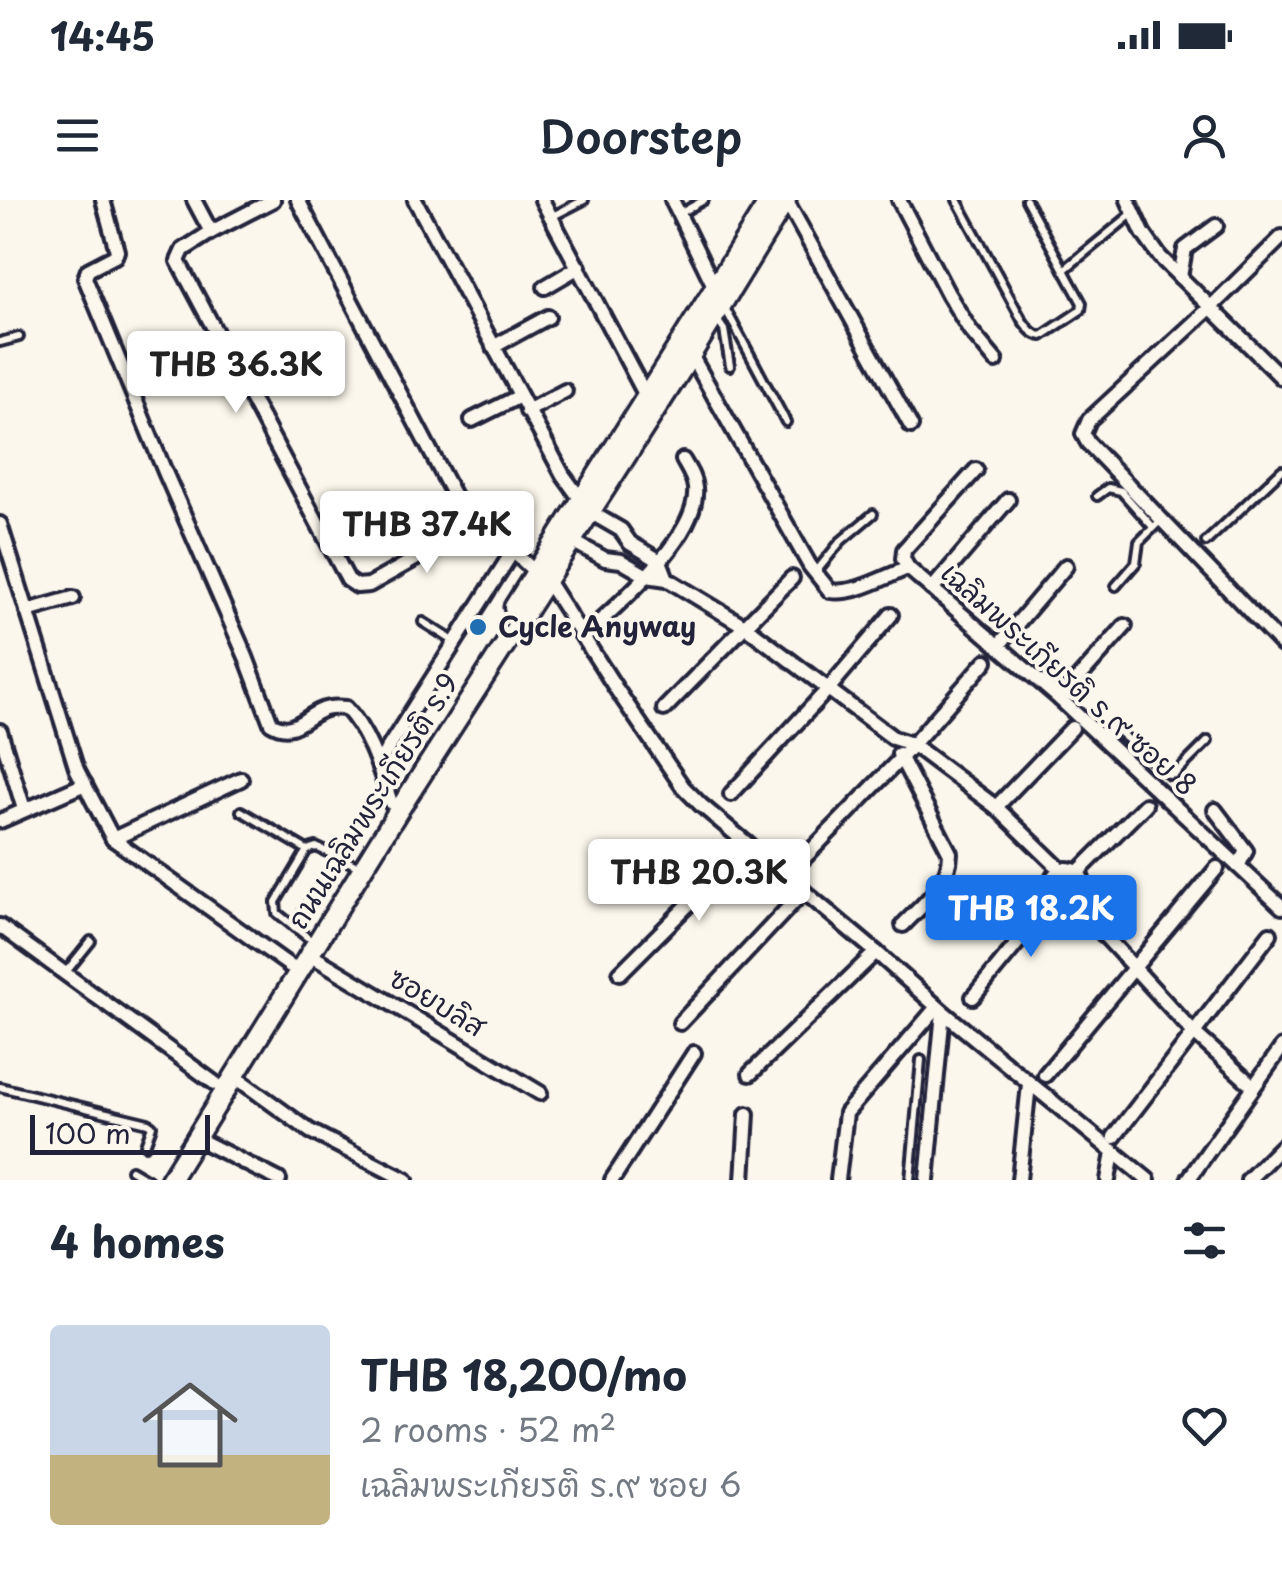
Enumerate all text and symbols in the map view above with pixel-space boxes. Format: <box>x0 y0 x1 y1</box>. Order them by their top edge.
text: 14:45 <box>50 7 155 64</box>
text: Doorstep <box>540 101 742 169</box>
icon: menu <box>50 108 105 163</box>
icon: person <box>1177 108 1232 163</box>
pin: THB 36.3K <box>122 331 350 416</box>
text: THB 36.3K <box>149 339 323 387</box>
pin: THB 37.4K <box>313 491 541 576</box>
text: THB 37.4K <box>342 499 512 547</box>
street label: เฉลิมพระเกียรติ ร.๙ ซอย 8 <box>932 551 1208 805</box>
place label: Cycle Anyway <box>498 604 696 647</box>
marker: Cycle Anyway <box>467 616 489 638</box>
street label: ถนนเฉลิมพระเกียรติ ร.9 <box>275 664 468 937</box>
pin: THB 20.3K <box>585 839 813 924</box>
text: THB 20.3K <box>610 847 788 895</box>
pin: THB 18.2K <box>917 875 1145 960</box>
text: THB 18.2K <box>948 883 1114 931</box>
street label: ซอยบลิส <box>382 955 496 1047</box>
scale bar <box>30 1110 210 1154</box>
text: 100 m <box>45 1111 131 1154</box>
text: 4 homes <box>50 1209 225 1272</box>
icon: filters <box>1177 1213 1232 1268</box>
text: THB 18,200/mo <box>360 1342 687 1405</box>
icon: home <box>130 1365 250 1485</box>
icon: heart <box>1177 1398 1232 1453</box>
text: 2 rooms · 52 m² <box>360 1405 616 1453</box>
text: เฉลิมพระเกียรติ ร.๙ ซอย 6 <box>360 1460 742 1508</box>

